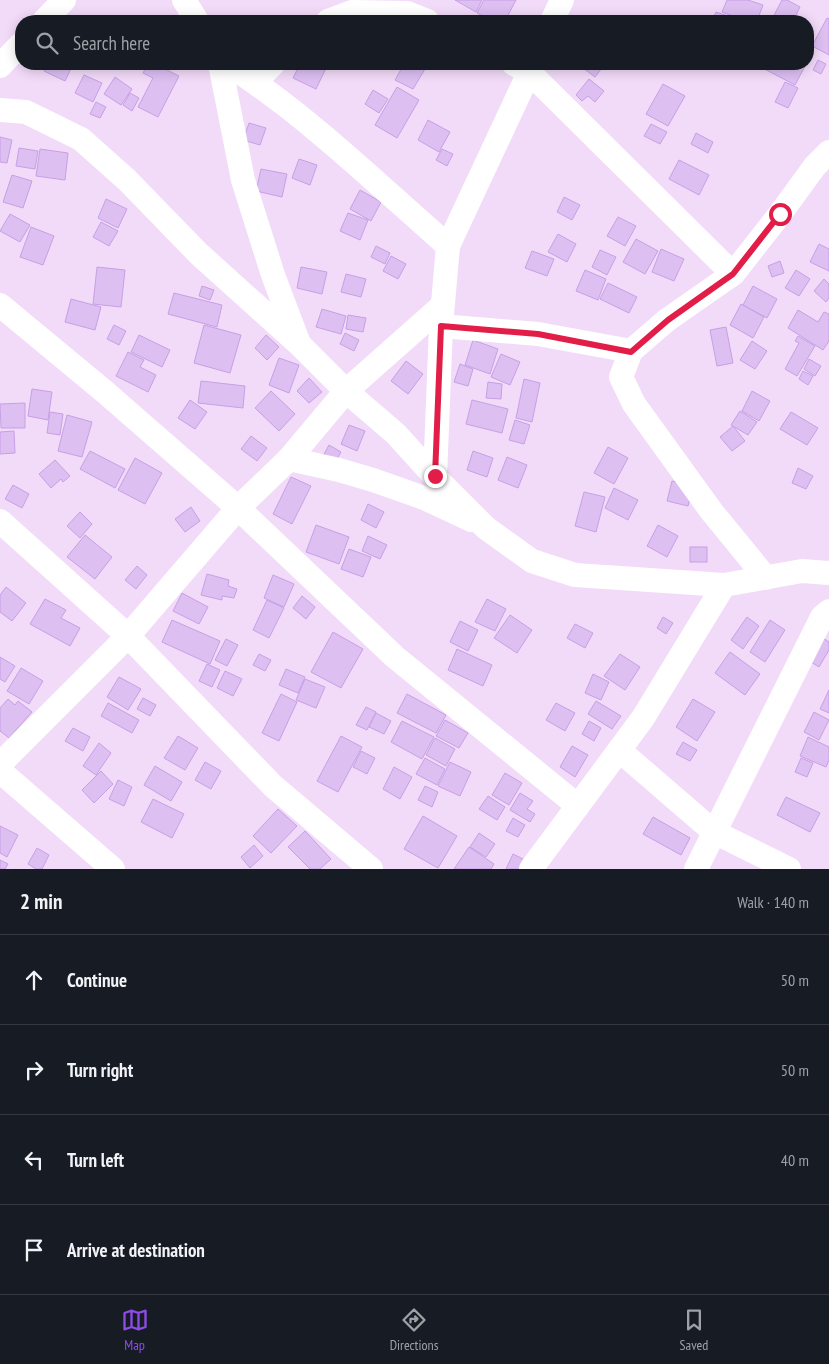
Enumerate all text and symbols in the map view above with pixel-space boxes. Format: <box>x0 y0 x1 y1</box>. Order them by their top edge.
search box <box>15 15 814 70</box>
icon: search <box>33 29 61 57</box>
text: Search here <box>73 31 150 55</box>
route start <box>769 203 792 226</box>
route end <box>424 465 447 488</box>
text: 2 min <box>20 888 62 915</box>
text: Walk · 140 m <box>737 892 809 912</box>
icon: ahead <box>20 966 48 994</box>
text: Continue <box>67 968 127 992</box>
text: 50 m <box>781 970 809 990</box>
icon: right <box>20 1056 48 1084</box>
text: Turn right <box>67 1058 133 1082</box>
text: 50 m <box>781 1060 809 1080</box>
icon: left <box>20 1146 48 1174</box>
text: Turn left <box>67 1148 124 1172</box>
text: 40 m <box>781 1150 809 1170</box>
icon: arrive <box>20 1236 48 1264</box>
text: Arrive at destination <box>67 1238 205 1262</box>
tab: Map <box>121 1306 149 1354</box>
tab: Directions <box>390 1306 438 1354</box>
tab: Saved <box>680 1306 708 1354</box>

